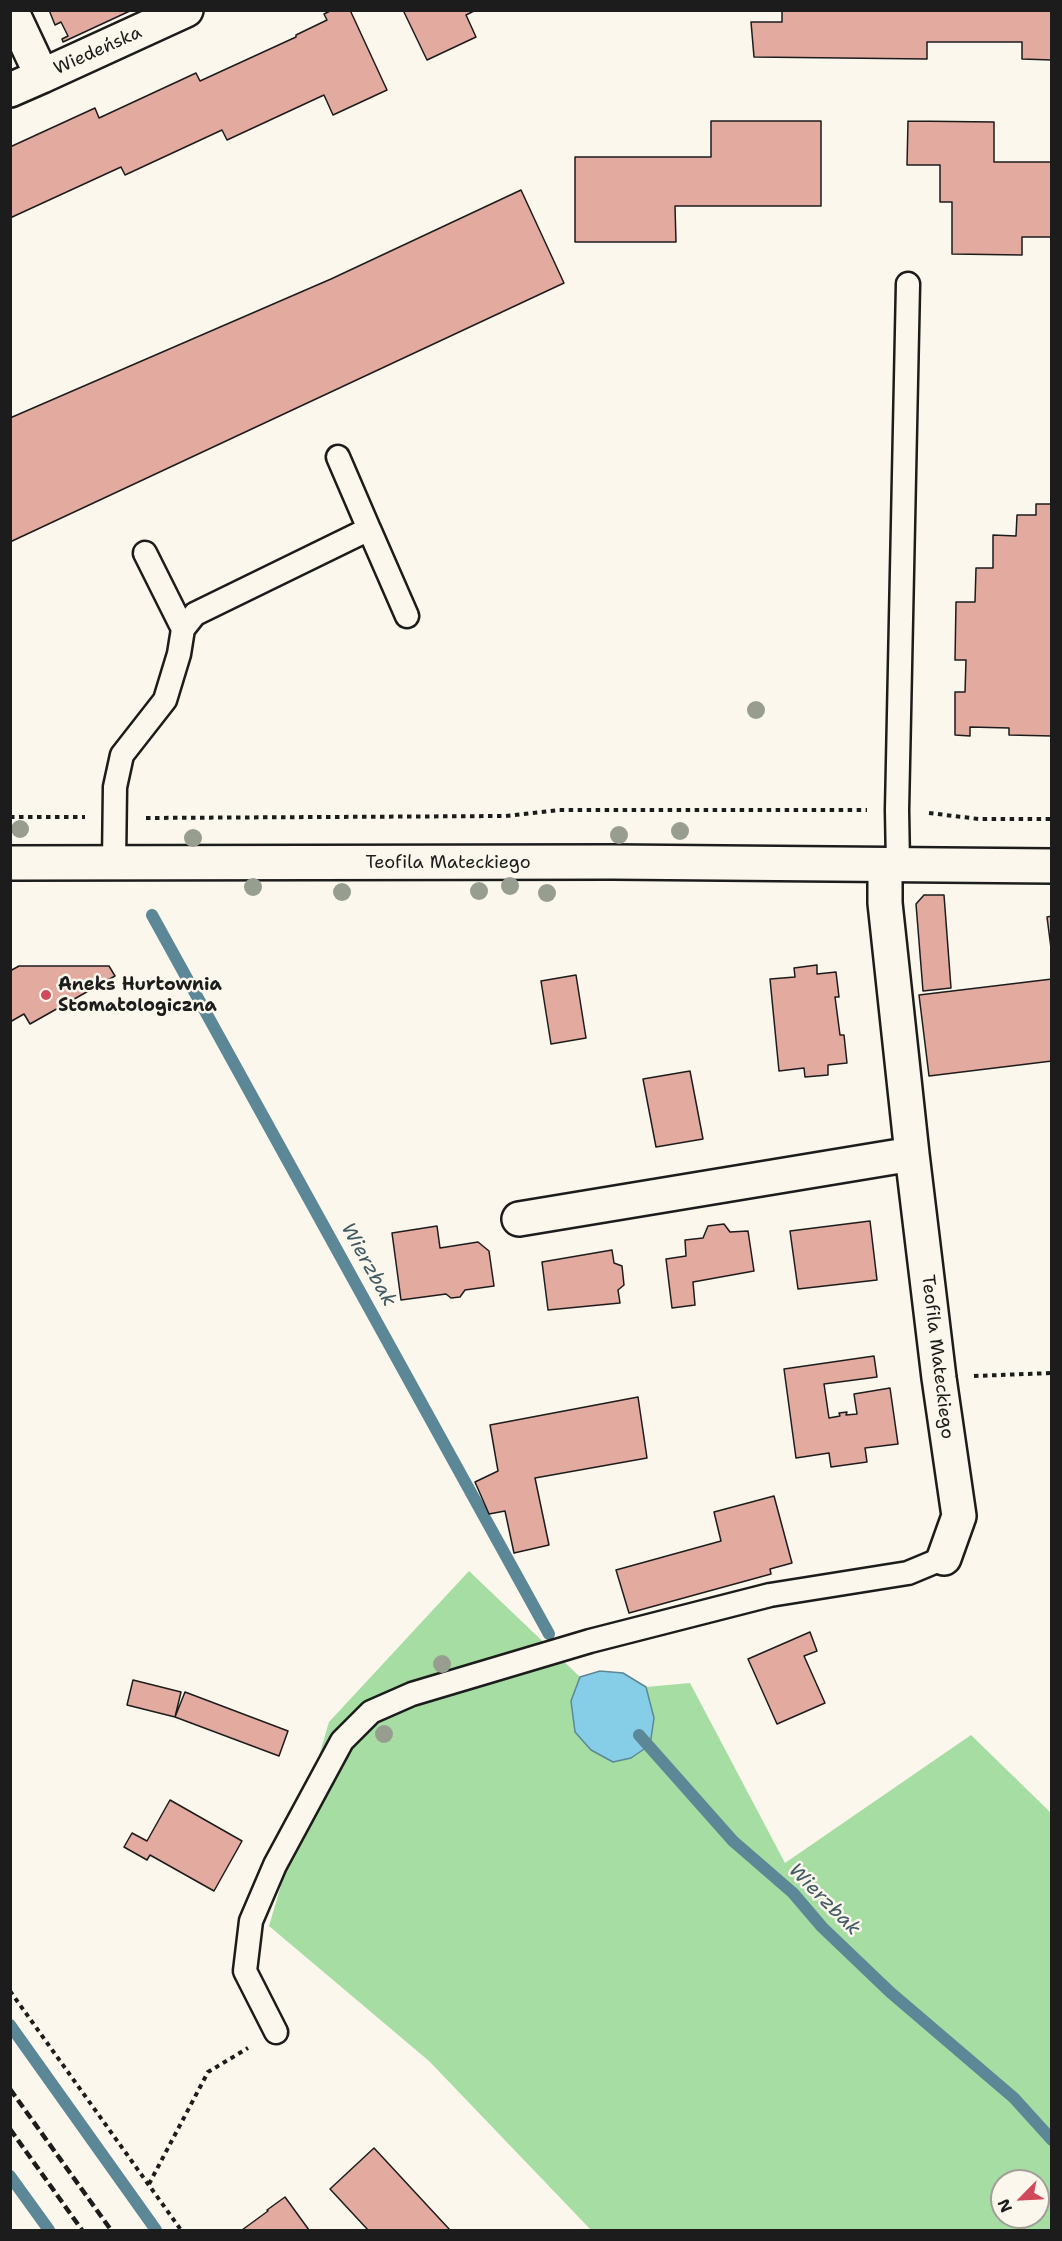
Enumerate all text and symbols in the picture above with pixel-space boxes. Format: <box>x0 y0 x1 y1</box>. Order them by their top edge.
street label: Wiedeńska <box>51 22 145 80</box>
street label: Teofila Mateckiego <box>365 852 531 874</box>
place label: Aneks Hurtownia Stomatologiczna <box>58 974 222 1016</box>
marker: Aneks Hurtownia Stomatologiczna <box>39 988 53 1002</box>
water label: Wierzbak <box>335 1219 401 1311</box>
street label: Teofila Mateckiego <box>916 1274 958 1440</box>
water label: Wierzbak <box>783 1859 865 1941</box>
north arrow <box>990 2169 1050 2229</box>
text: N <box>993 2196 1017 2216</box>

